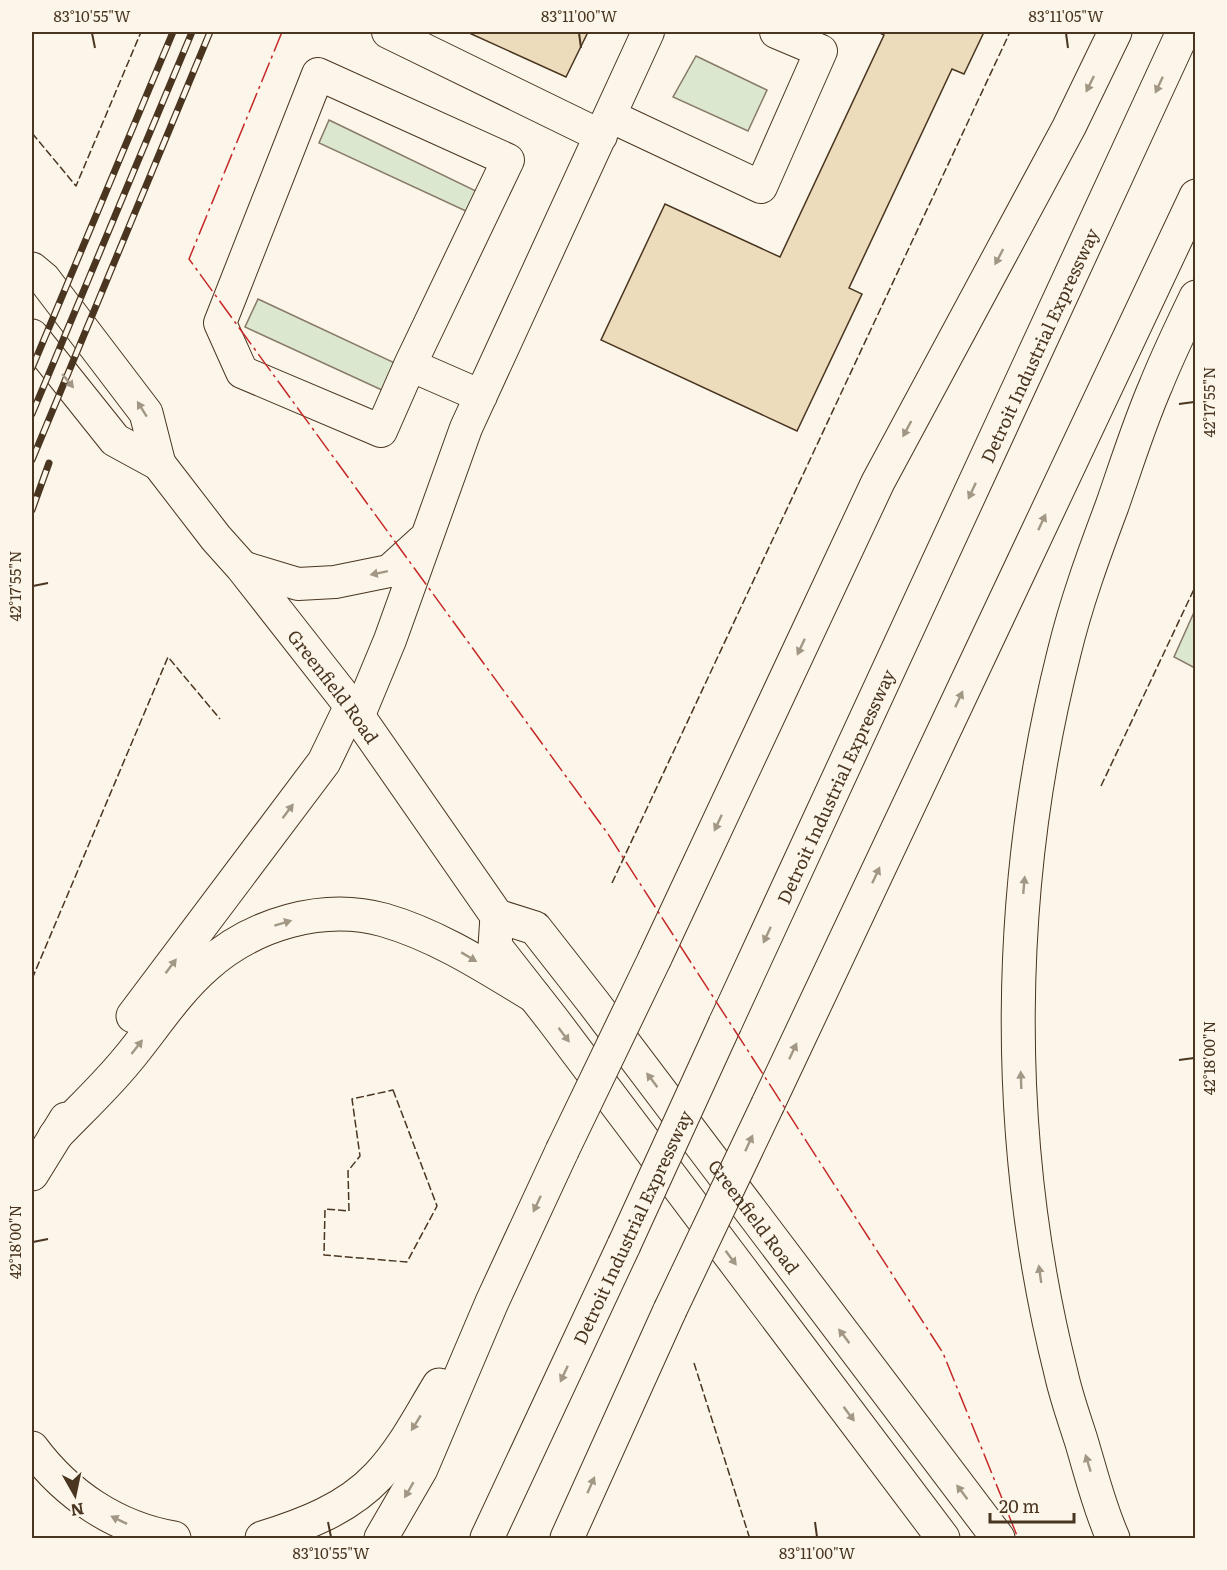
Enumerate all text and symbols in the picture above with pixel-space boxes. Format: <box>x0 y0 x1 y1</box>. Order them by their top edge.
text: 83°10'55"W <box>53 4 131 27</box>
text: 83°11'00"W <box>541 4 618 27</box>
text: 83°11'05"W <box>1028 4 1104 27</box>
one-way arrow <box>1085 76 1094 93</box>
one-way arrow <box>1154 76 1163 93</box>
street label: Detroit Industrial Expressway <box>973 223 1105 467</box>
one-way arrow <box>994 249 1004 266</box>
text: 42°17'55"N <box>1197 366 1220 438</box>
one-way arrow <box>62 373 75 389</box>
one-way arrow <box>136 401 147 417</box>
one-way arrow <box>902 420 912 437</box>
one-way arrow <box>967 482 976 499</box>
one-way arrow <box>1038 514 1047 531</box>
text: 42°17'55"N <box>3 550 26 622</box>
one-way arrow <box>370 569 389 578</box>
street label: Greenfield Road <box>282 623 386 749</box>
one-way arrow <box>796 638 805 655</box>
street label: Detroit Industrial Expressway <box>769 664 901 908</box>
one-way arrow <box>955 690 964 707</box>
one-way arrow <box>281 803 293 818</box>
one-way arrow <box>713 815 722 832</box>
one-way arrow <box>871 866 880 883</box>
one-way arrow <box>1019 876 1029 895</box>
one-way arrow <box>274 918 292 927</box>
one-way arrow <box>762 926 771 943</box>
one-way arrow <box>461 952 477 963</box>
one-way arrow <box>164 959 176 974</box>
text: 42°18'00"N <box>1197 1021 1220 1095</box>
one-way arrow <box>558 1026 570 1042</box>
one-way arrow <box>131 1039 144 1055</box>
one-way arrow <box>788 1043 797 1060</box>
one-way arrow <box>1016 1071 1025 1090</box>
one-way arrow <box>646 1072 658 1087</box>
street label: Detroit Industrial Expressway <box>566 1105 699 1349</box>
one-way arrow <box>745 1135 754 1152</box>
street label: Greenfield Road <box>703 1153 807 1279</box>
one-way arrow <box>533 1196 542 1213</box>
text: 42°18'00"N <box>3 1205 26 1279</box>
one-way arrow <box>725 1251 737 1266</box>
one-way arrow <box>1036 1264 1045 1283</box>
one-way arrow <box>839 1329 851 1344</box>
one-way arrow <box>559 1365 568 1382</box>
one-way arrow <box>842 1406 854 1421</box>
one-way arrow <box>410 1415 421 1431</box>
one-way arrow <box>1083 1454 1092 1472</box>
north arrow <box>45 1465 105 1525</box>
one-way arrow <box>586 1477 595 1494</box>
one-way arrow <box>404 1482 414 1499</box>
one-way arrow <box>956 1484 969 1500</box>
scale bar <box>990 1486 1074 1524</box>
text: 20 m <box>999 1492 1040 1519</box>
text: N <box>69 1498 86 1524</box>
one-way arrow <box>110 1516 128 1526</box>
text: 83°10'55"W <box>292 1541 370 1564</box>
text: 83°11'00"W <box>779 1541 856 1564</box>

